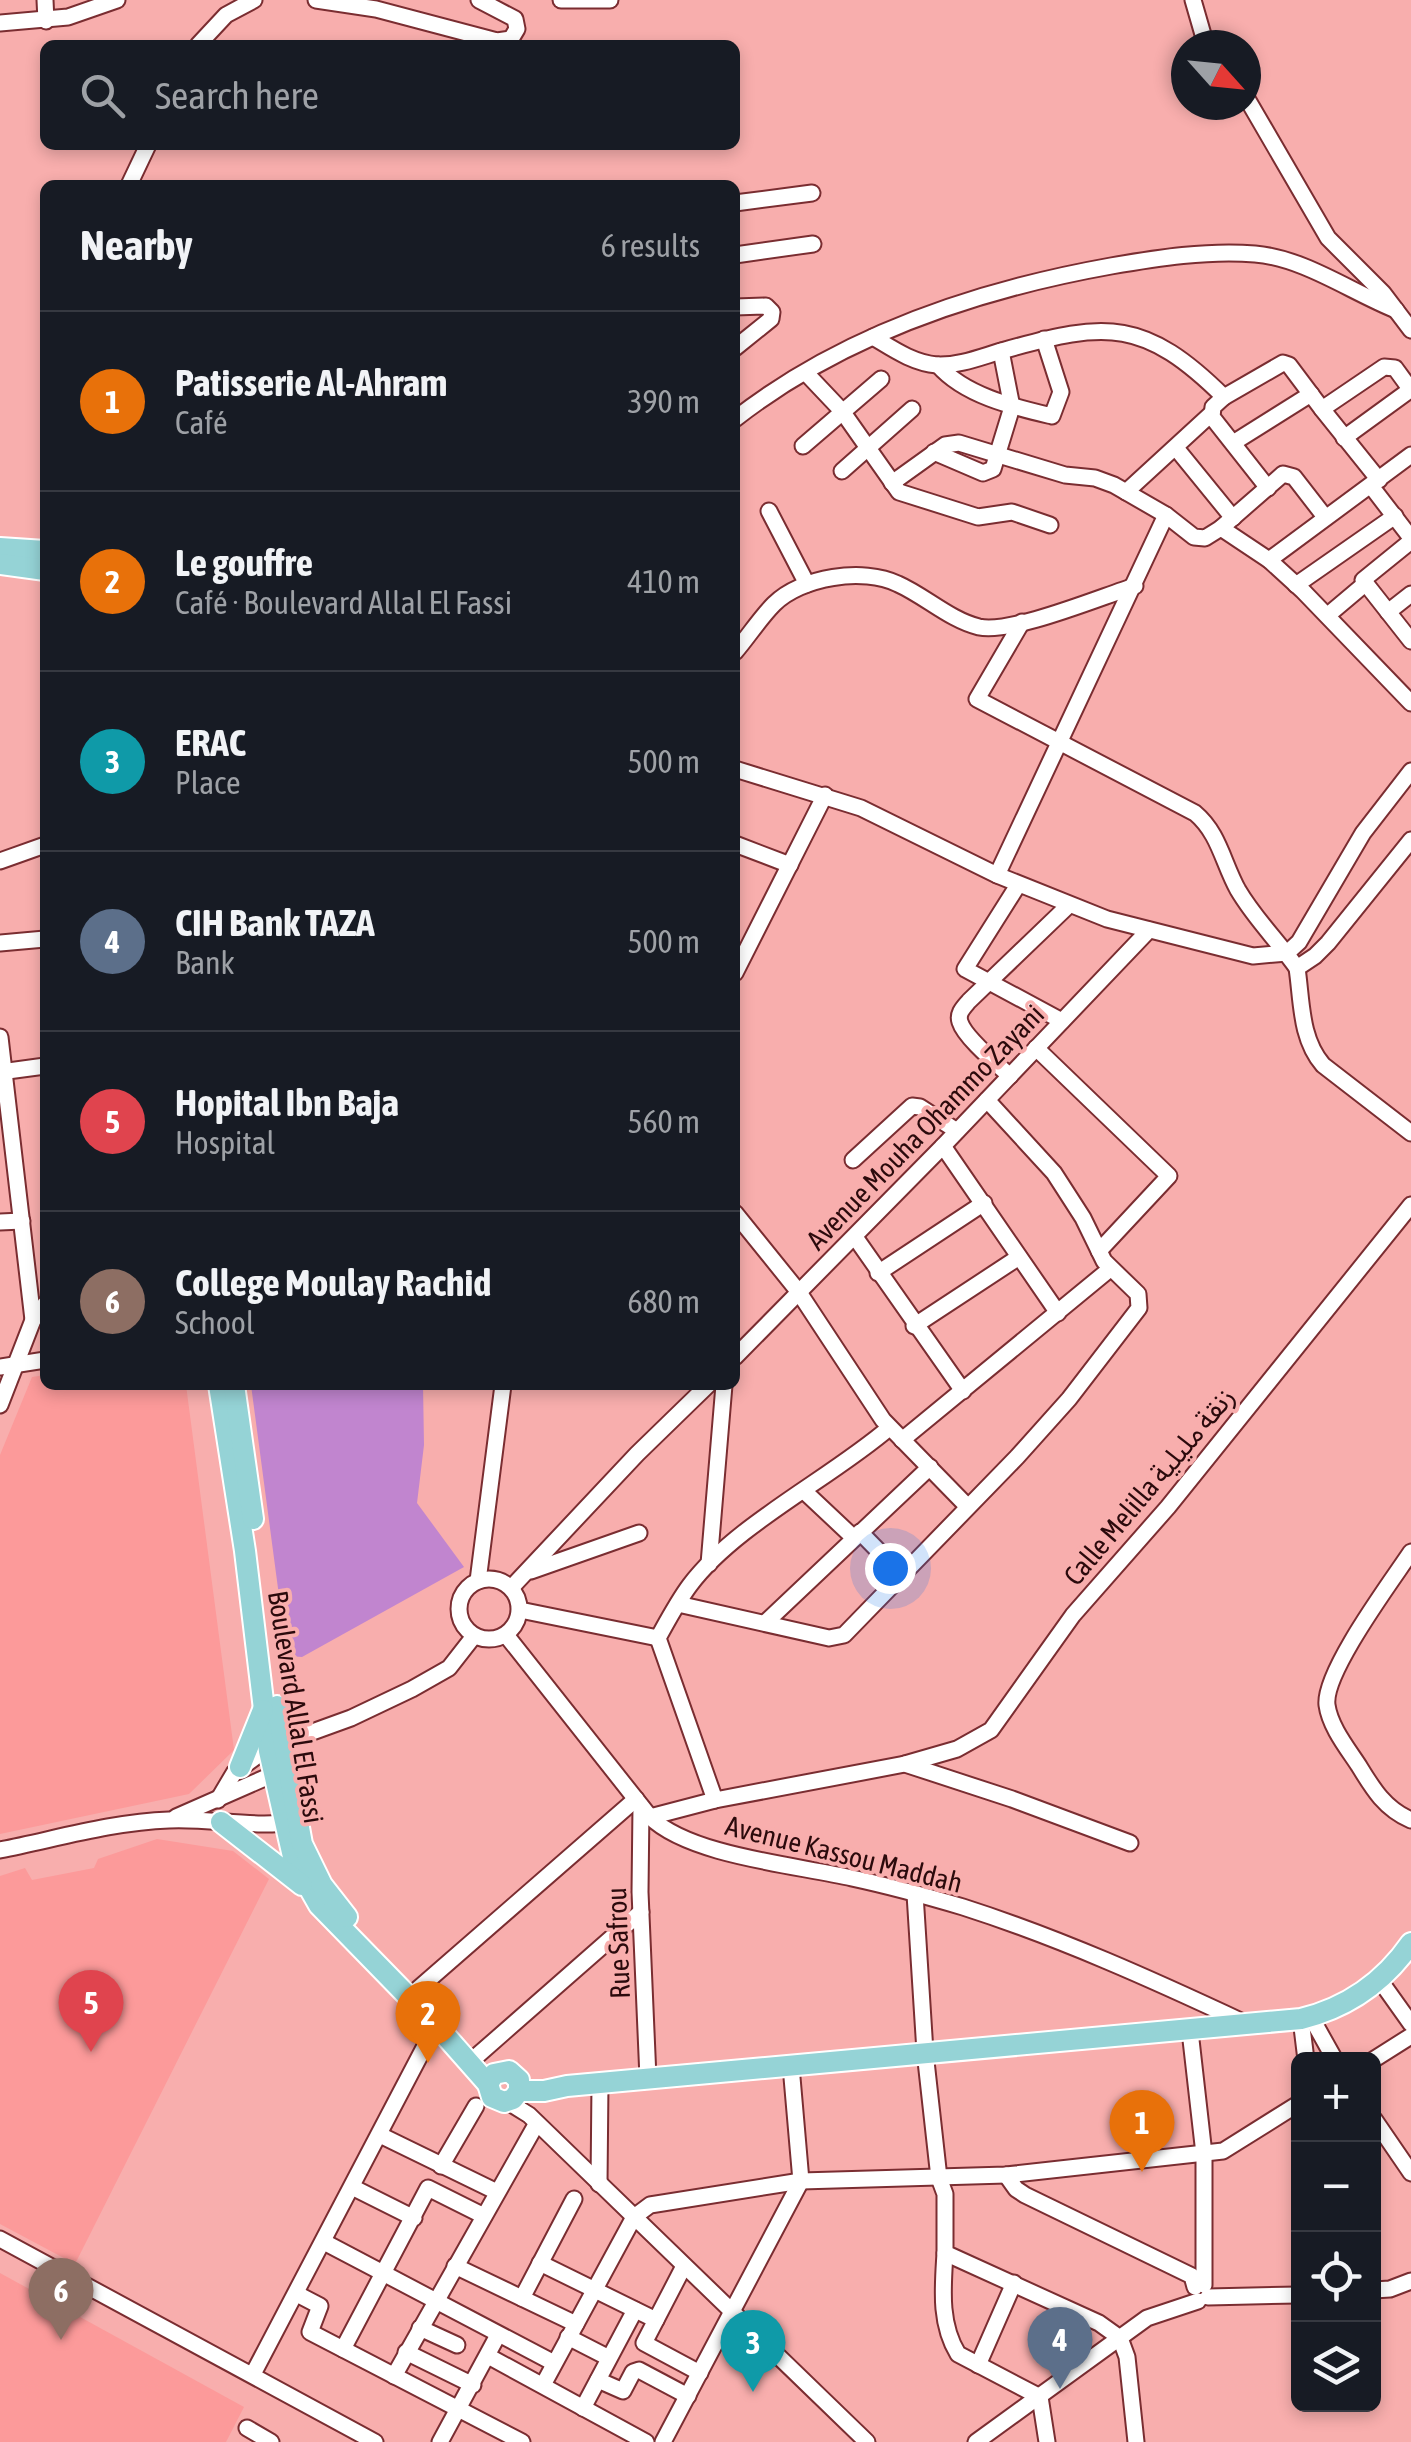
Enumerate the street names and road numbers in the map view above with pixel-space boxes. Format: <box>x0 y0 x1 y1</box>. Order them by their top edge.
street label: Avenue Mouha Ohammo Zayani <box>800 998 1050 1256</box>
street label: Calle Melilla زنقة مليلية <box>1057 1381 1242 1592</box>
street label: Boulevard Allal El Fassi <box>262 1588 330 1826</box>
street label: Avenue Kassou Maddah <box>722 1809 966 1899</box>
street label: Rue Safrou <box>600 1887 636 1999</box>

